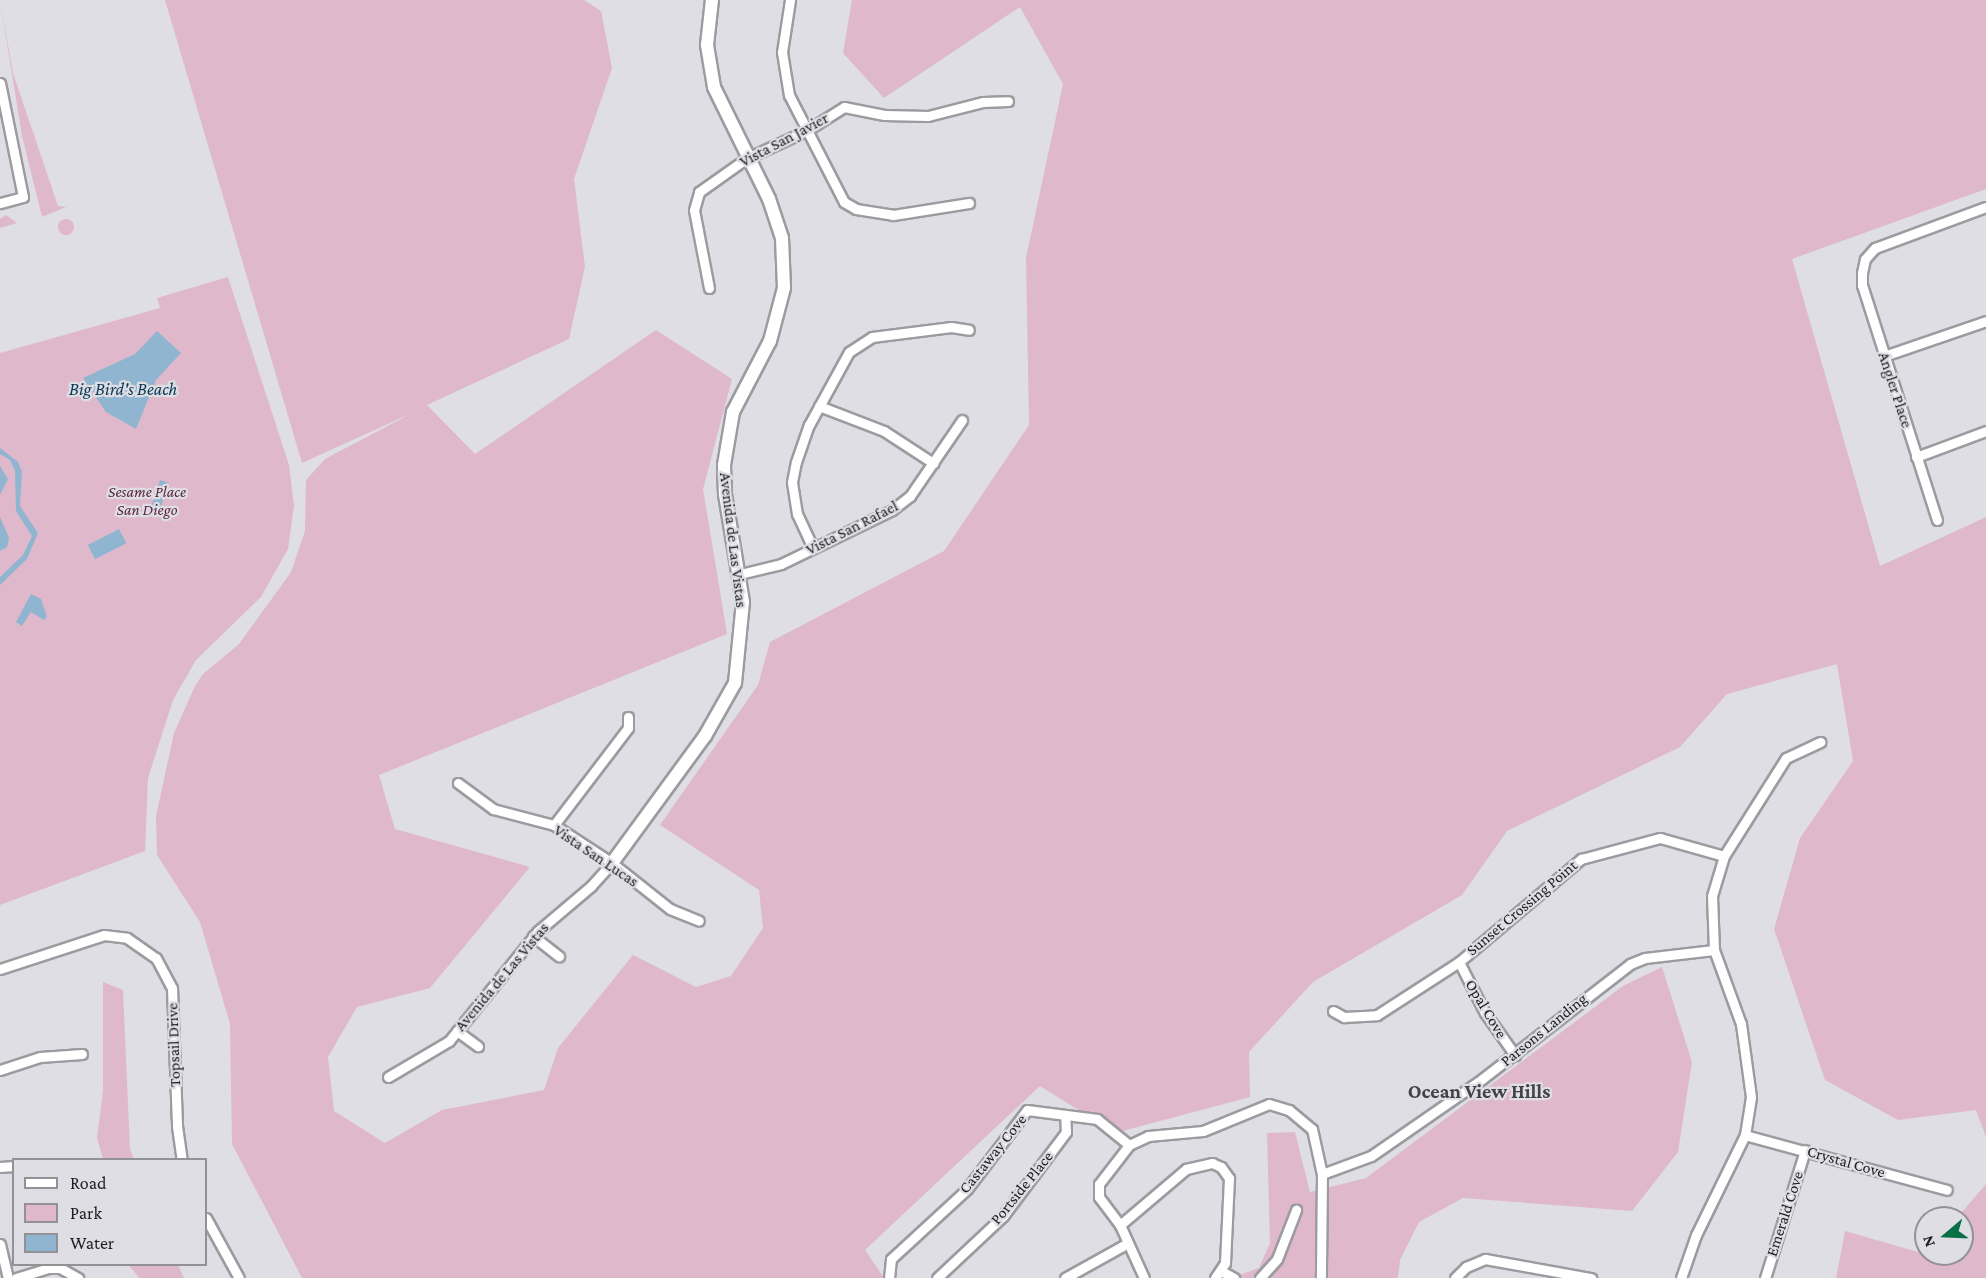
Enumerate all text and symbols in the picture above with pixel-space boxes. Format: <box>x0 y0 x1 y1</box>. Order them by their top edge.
street label: Vista San Javier <box>736 109 832 171</box>
street label: Angler Place <box>1874 350 1916 430</box>
water label: Big Bird's Beach <box>69 378 177 400</box>
street label: Avenida de Las Vistas <box>715 471 751 609</box>
park label: Sesame Place San Diego <box>108 482 186 520</box>
street label: Vista San Rafael <box>803 497 901 559</box>
street label: Vista San Lucas <box>550 821 642 891</box>
street label: Sunset Crossing Point <box>1463 856 1581 960</box>
street label: Avenida de Las Vistas <box>451 919 553 1035</box>
street label: Opal Cove <box>1461 976 1511 1042</box>
street label: Parsons Landing <box>1497 989 1591 1071</box>
street label: Topsail Drive <box>163 1003 185 1087</box>
district label: Ocean View Hills <box>1408 1079 1550 1103</box>
street label: Castaway Cove <box>955 1110 1031 1198</box>
street label: Crystal Cove <box>1805 1142 1887 1182</box>
street label: Portside Place <box>987 1148 1057 1228</box>
legend <box>12 1158 207 1266</box>
street label: Emerald Cove <box>1762 1169 1808 1259</box>
text: Road <box>70 1173 107 1193</box>
text: Park <box>70 1203 102 1223</box>
north arrow <box>1914 1206 1974 1266</box>
text: Water <box>70 1233 114 1253</box>
text: N <box>1919 1233 1938 1249</box>

